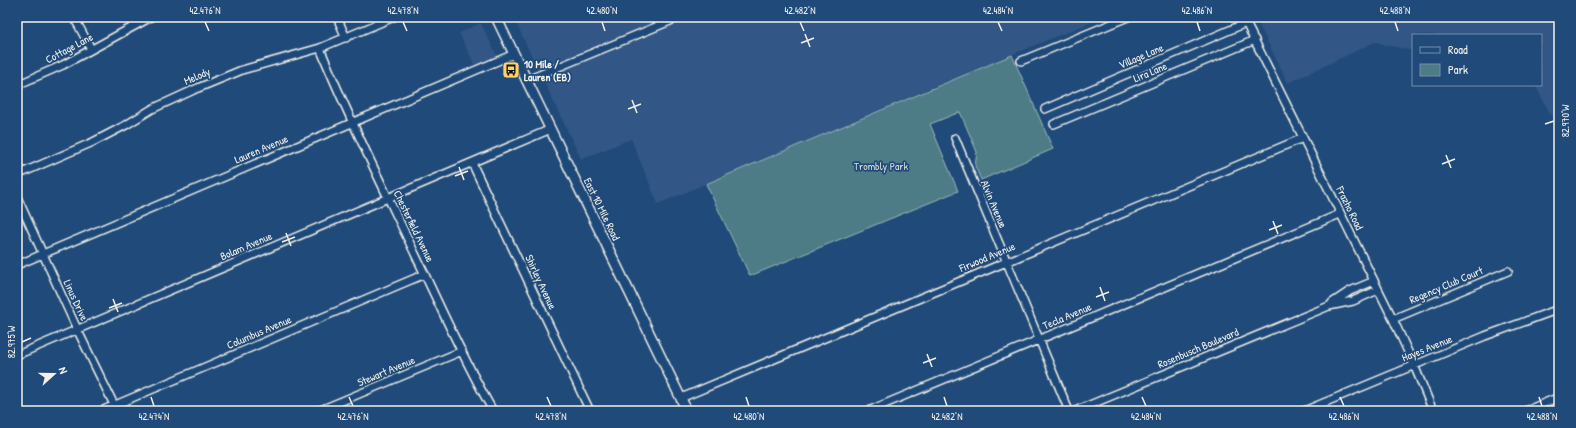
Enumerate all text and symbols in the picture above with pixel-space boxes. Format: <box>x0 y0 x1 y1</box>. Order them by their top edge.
text: 42.476°N <box>190 4 220 17</box>
text: 42.478°N <box>387 4 419 17</box>
text: 42.480°N <box>587 4 617 17</box>
text: 42.482°N <box>785 4 815 17</box>
text: 42.484°N <box>983 4 1013 17</box>
text: 42.486°N <box>1182 4 1212 17</box>
text: 42.488°N <box>1380 4 1410 17</box>
street label: Cottage Lane <box>43 29 96 66</box>
legend <box>1412 34 1542 86</box>
street label: Village Lane <box>1117 40 1166 72</box>
text: Road <box>1448 41 1468 58</box>
place label: 10 Mile / Lauren (EB) <box>524 57 571 84</box>
street label: Lira Lane <box>1131 58 1170 85</box>
bus stop icon: 10 Mile / Lauren (EB) <box>501 60 521 80</box>
text: Park <box>1448 61 1468 78</box>
street label: Melody <box>182 64 213 88</box>
text: 82.970°W <box>1559 104 1572 137</box>
street label: Lauren Avenue <box>232 131 290 167</box>
park label: Trombly Park <box>854 159 909 173</box>
street label: East 10 Mile Road <box>581 175 624 243</box>
street label: Alvin Avenue <box>978 178 1011 231</box>
street label: Frazho Road <box>1333 183 1367 233</box>
street label: Chesterfield Avenue <box>391 188 438 265</box>
street label: Bolam Avenue <box>218 229 275 263</box>
street label: Firwood Avenue <box>956 239 1018 275</box>
street label: Shirley Avenue <box>522 252 560 312</box>
street label: Regency Club Court <box>1407 263 1485 307</box>
street label: Linus Drive <box>60 277 92 323</box>
street label: Tecla Avenue <box>1041 299 1094 332</box>
street label: Columbus Avenue <box>225 312 294 352</box>
street label: Rosenbusch Boulevard <box>1155 324 1241 371</box>
text: 82.975°W <box>5 325 18 358</box>
street label: Hayes Avenue <box>1400 331 1455 364</box>
street label: Stewart Avenue <box>355 352 417 389</box>
north arrow <box>34 354 74 394</box>
text: N <box>56 365 71 376</box>
text: 42.474°N <box>139 410 169 423</box>
text: 42.476°N <box>338 410 368 423</box>
text: 42.478°N <box>535 410 567 423</box>
text: 42.480°N <box>734 410 764 423</box>
text: 42.482°N <box>932 410 962 423</box>
text: 42.484°N <box>1131 410 1161 423</box>
text: 42.486°N <box>1329 410 1359 423</box>
text: 42.488°N <box>1527 410 1557 423</box>

